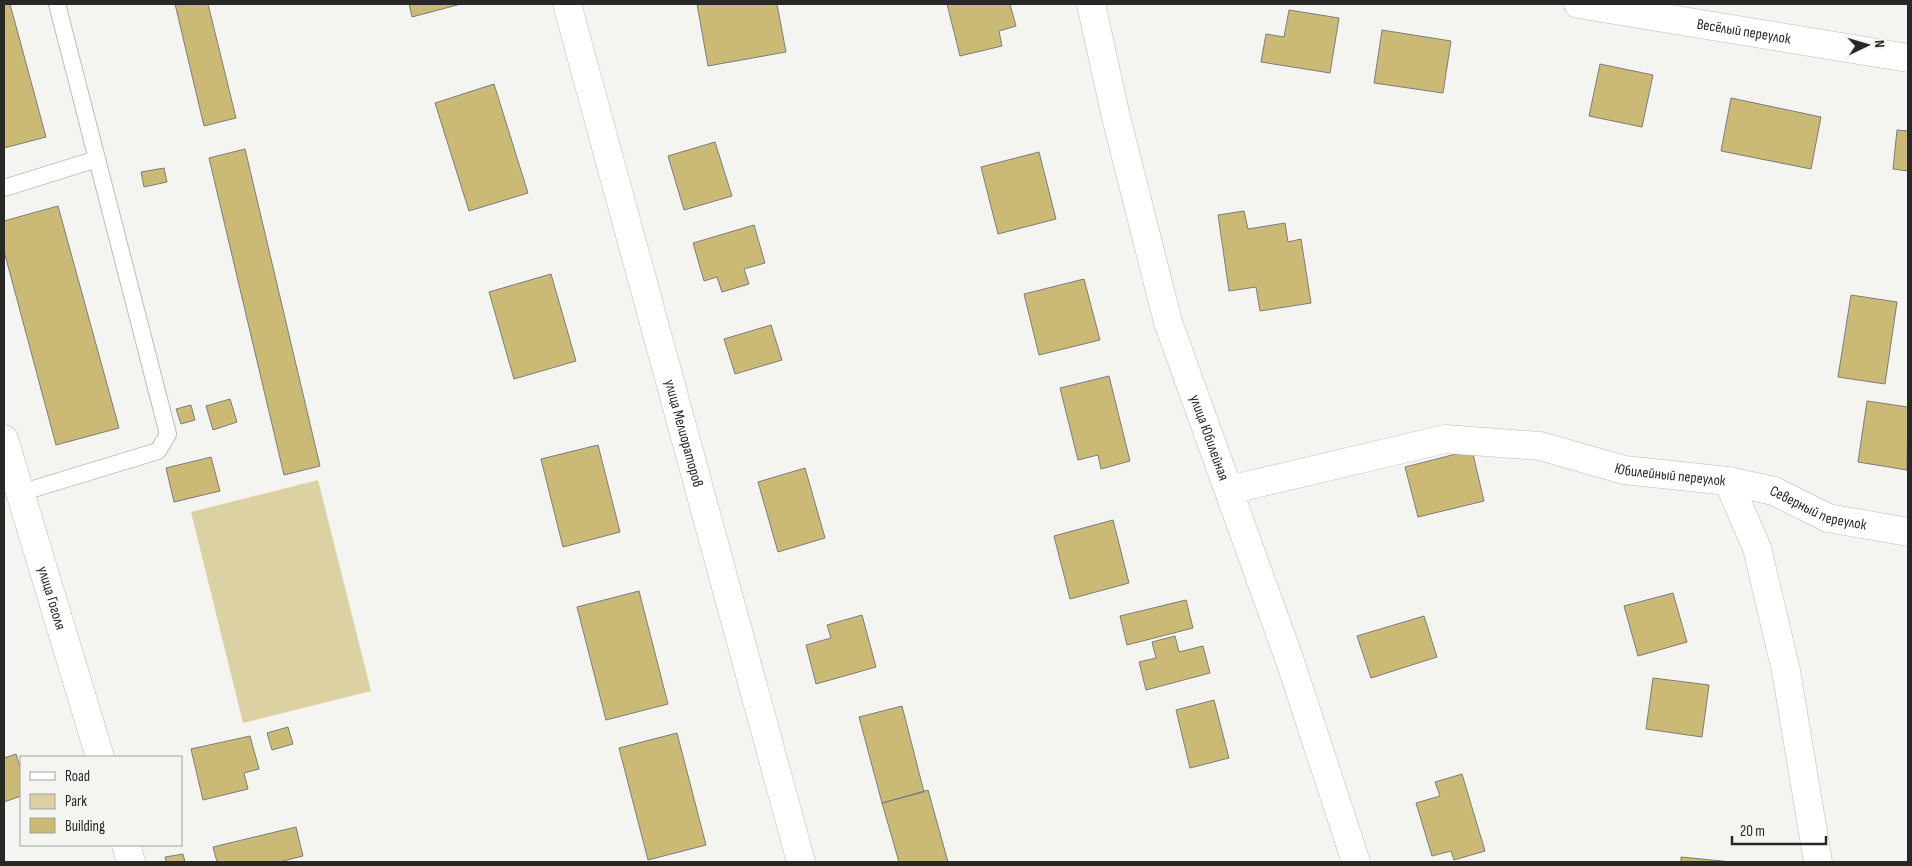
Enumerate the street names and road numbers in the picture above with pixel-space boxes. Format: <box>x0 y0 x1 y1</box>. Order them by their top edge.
street label: Весёлый переулок <box>1695 15 1792 49</box>
street label: улица Мелиораторов <box>660 377 707 489</box>
street label: улица Юбилейная <box>1185 392 1233 483</box>
street label: Юбилейный переулок <box>1612 459 1727 491</box>
street label: Северный переулок <box>1766 481 1868 535</box>
street label: улица Гоголя <box>33 564 70 632</box>

